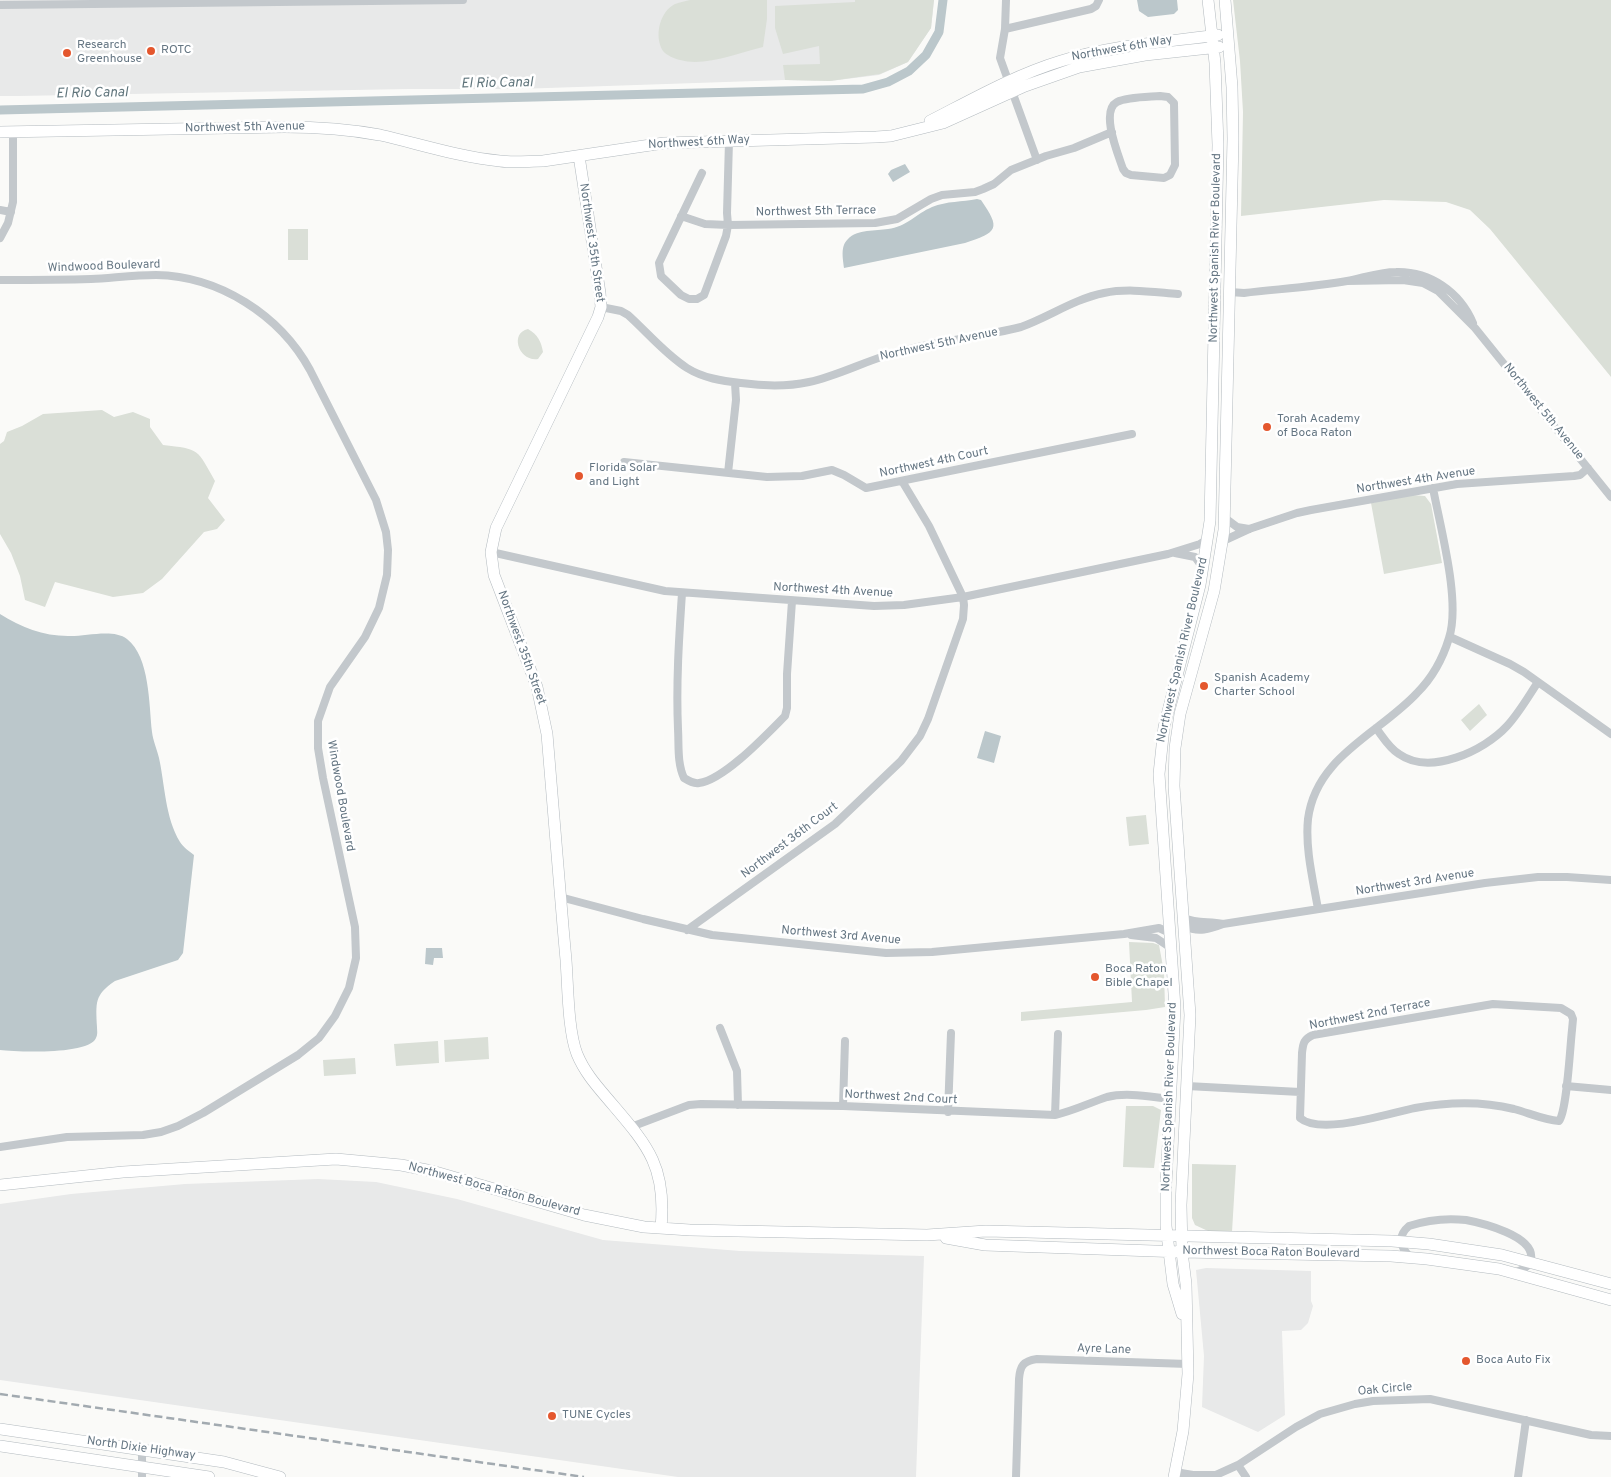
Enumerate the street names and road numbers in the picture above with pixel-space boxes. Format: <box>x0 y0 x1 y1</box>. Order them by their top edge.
street label: Northwest 6th Way <box>1071 33 1173 65</box>
street label: Northwest 5th Avenue <box>185 120 305 136</box>
street label: Northwest 6th Way <box>648 133 750 153</box>
street label: Northwest Spanish River Boulevard <box>1207 153 1225 343</box>
street label: Northwest 35th Street <box>576 182 606 304</box>
street label: Northwest 5th Terrace <box>756 204 876 220</box>
street label: Windwood Boulevard <box>47 258 161 276</box>
street label: Northwest 5th Avenue <box>879 325 999 365</box>
street label: Northwest 5th Avenue <box>1500 361 1586 463</box>
street label: Northwest 4th Court <box>878 444 990 482</box>
street label: Northwest 4th Avenue <box>1356 464 1476 498</box>
street label: Northwest Spanish River Boulevard <box>1155 556 1211 744</box>
street label: Northwest 4th Avenue <box>773 581 893 601</box>
street label: Northwest 35th Street <box>494 589 548 707</box>
street label: Windwood Boulevard <box>323 739 357 853</box>
street label: Northwest 36th Court <box>739 800 841 882</box>
street label: Northwest 3rd Avenue <box>1355 867 1475 899</box>
street label: Northwest 3rd Avenue <box>781 924 901 948</box>
street label: Northwest 2nd Terrace <box>1308 996 1432 1034</box>
street label: Northwest Spanish River Boulevard <box>1159 1002 1181 1192</box>
street label: Northwest 2nd Court <box>844 1088 958 1108</box>
street label: Northwest Boca Raton Boulevard <box>406 1160 582 1220</box>
street label: Northwest Boca Raton Boulevard <box>1182 1244 1360 1262</box>
street label: Ayre Lane <box>1077 1342 1131 1358</box>
street label: Oak Circle <box>1357 1380 1413 1400</box>
street label: North Dixie Highway <box>86 1434 196 1464</box>

